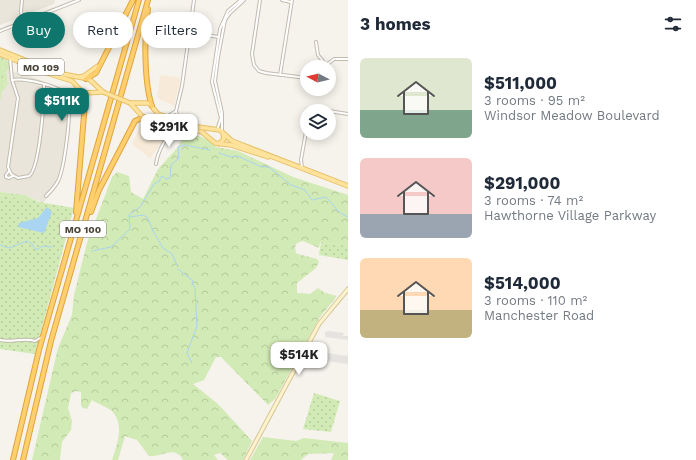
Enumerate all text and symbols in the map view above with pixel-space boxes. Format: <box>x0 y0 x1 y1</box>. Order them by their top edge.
chip: Buy <box>12 12 65 48</box>
chip: Rent <box>73 12 133 48</box>
chip: Filters <box>141 12 212 48</box>
icon: filters <box>662 13 684 35</box>
text: 3 homes <box>360 14 431 34</box>
road number: MO 109 <box>18 59 64 75</box>
north arrow <box>300 60 336 96</box>
map controls <box>300 60 336 140</box>
text: $511,000 <box>484 73 557 93</box>
icon: home <box>392 74 440 122</box>
pin: $511K <box>34 88 90 122</box>
text: $511K <box>44 93 80 108</box>
text: 3 rooms · 95 m² <box>484 93 585 108</box>
button: layers <box>300 104 336 140</box>
text: Windsor Meadow Boulevard <box>484 108 660 123</box>
pin: $291K <box>141 114 197 148</box>
text: $291K <box>150 119 188 134</box>
text: $291,000 <box>484 173 560 193</box>
icon: home <box>392 174 440 222</box>
text: 3 rooms · 74 m² <box>484 193 583 208</box>
text: Hawthorne Village Parkway <box>484 208 656 223</box>
road number: MO 100 <box>60 221 106 237</box>
text: $514,000 <box>484 273 561 293</box>
icon: home <box>392 274 440 322</box>
text: 3 rooms · 110 m² <box>484 293 587 308</box>
text: Manchester Road <box>484 308 594 323</box>
pin: $514K <box>271 342 327 376</box>
text: $514K <box>280 347 318 362</box>

